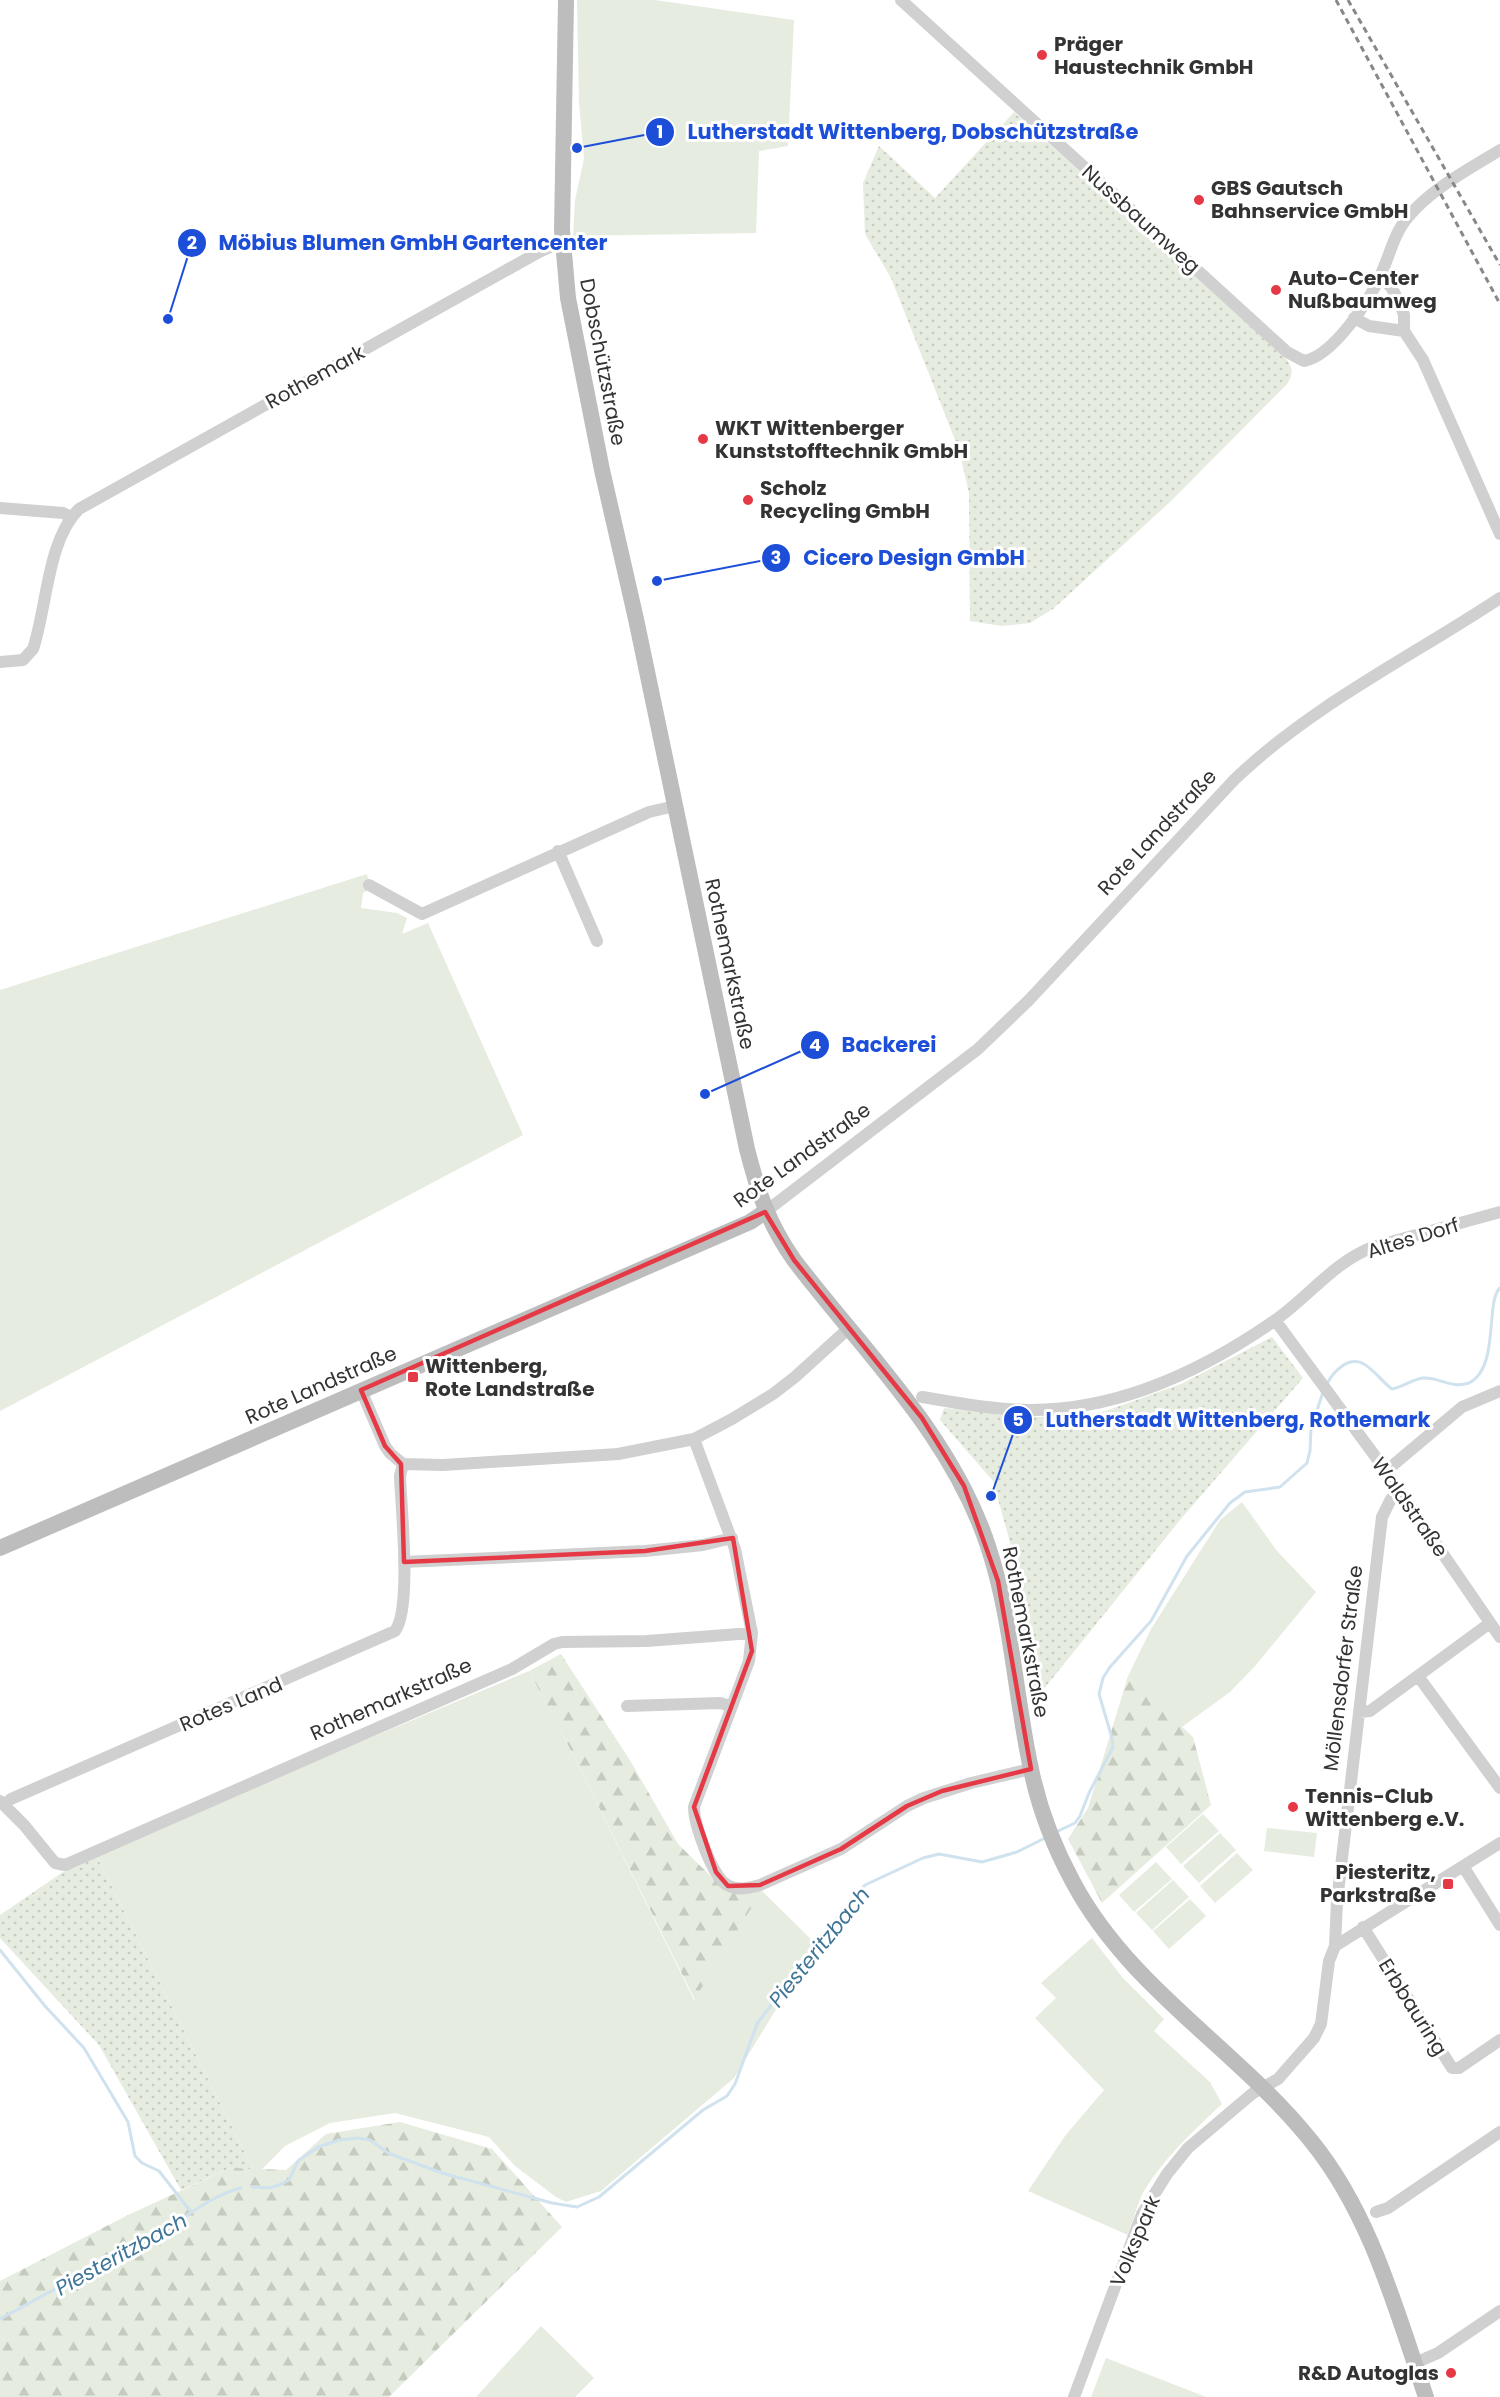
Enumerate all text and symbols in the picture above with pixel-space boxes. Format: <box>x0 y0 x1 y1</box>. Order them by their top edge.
place label: Präger Haustechnik GmbH <box>1054 30 1253 81</box>
marker: Präger Haustechnik GmbH <box>1035 48 1049 62</box>
callout: Lutherstadt Wittenberg, Dobschützstraße <box>645 112 1150 151</box>
text: Lutherstadt Wittenberg, Dobschützstraße <box>688 117 1138 146</box>
text: 1 <box>657 119 663 144</box>
street label: Nussbaumweg <box>1076 158 1206 280</box>
place label: GBS Gautsch Bahnservice GmbH <box>1211 174 1408 225</box>
marker: GBS Gautsch Bahnservice GmbH <box>1192 193 1206 207</box>
callout: Möbius Blumen GmbH Gartencenter <box>177 223 620 262</box>
text: Möbius Blumen GmbH Gartencenter <box>219 228 607 257</box>
text: 2 <box>187 230 197 255</box>
place label: Auto-Center Nußbaumweg <box>1288 264 1437 315</box>
street label: Dobschützstraße <box>573 276 633 448</box>
marker: Auto-Center Nußbaumweg <box>1269 283 1283 297</box>
street label: Rothemark <box>260 338 370 416</box>
place label: WKT Wittenberger Kunststofftechnik GmbH <box>715 414 968 465</box>
marker: WKT Wittenberger Kunststofftechnik GmbH <box>696 432 710 446</box>
place label: Scholz Recycling GmbH <box>760 474 930 525</box>
marker: Scholz Recycling GmbH <box>741 493 755 507</box>
callout: Cicero Design GmbH <box>761 538 1036 577</box>
text: Cicero Design GmbH <box>803 543 1025 572</box>
text: 3 <box>771 545 781 570</box>
street label: Rote Landstraße <box>1091 763 1223 901</box>
street label: Rothemarkstraße <box>698 876 762 1052</box>
callout: Backerei <box>800 1025 949 1064</box>
text: Backerei <box>842 1030 936 1059</box>
text: 4 <box>809 1032 821 1057</box>
street label: Rote Landstraße <box>728 1096 876 1214</box>
street label: Altes Dorf <box>1364 1211 1462 1265</box>
street label: Rote Landstraße <box>241 1339 401 1431</box>
place label: Wittenberg, Rote Landstraße <box>425 1352 595 1403</box>
marker: Wittenberg, Rote Landstraße <box>406 1370 420 1384</box>
callout: Lutherstadt Wittenberg, Rothemark <box>1003 1400 1442 1439</box>
text: Lutherstadt Wittenberg, Rothemark <box>1045 1405 1431 1434</box>
text: 5 <box>1012 1407 1024 1432</box>
street label: Waldstraße <box>1365 1451 1455 1563</box>
street label: Rothemarkstraße <box>996 1544 1056 1720</box>
street label: Möllensdorfer Straße <box>1316 1564 1370 1772</box>
street label: Rothemarkstraße <box>306 1651 476 1747</box>
street label: Rotes Land <box>175 1670 287 1738</box>
place label: Tennis-Club Wittenberg e.V. <box>1305 1782 1464 1833</box>
marker: Tennis-Club Wittenberg e.V. <box>1286 1800 1300 1814</box>
place label: Piesteritz, Parkstraße <box>1320 1858 1436 1909</box>
marker: Piesteritz, Parkstraße <box>1441 1877 1455 1891</box>
water label: Piesteritzbach <box>762 1881 876 2013</box>
street label: Erbbauring <box>1372 1953 1454 2061</box>
street label: Volkspark <box>1103 2190 1167 2291</box>
water label: Piesteritzbach <box>50 2206 192 2302</box>
place label: R&D Autoglas <box>1298 2359 1439 2387</box>
marker: R&D Autoglas <box>1444 2366 1458 2380</box>

